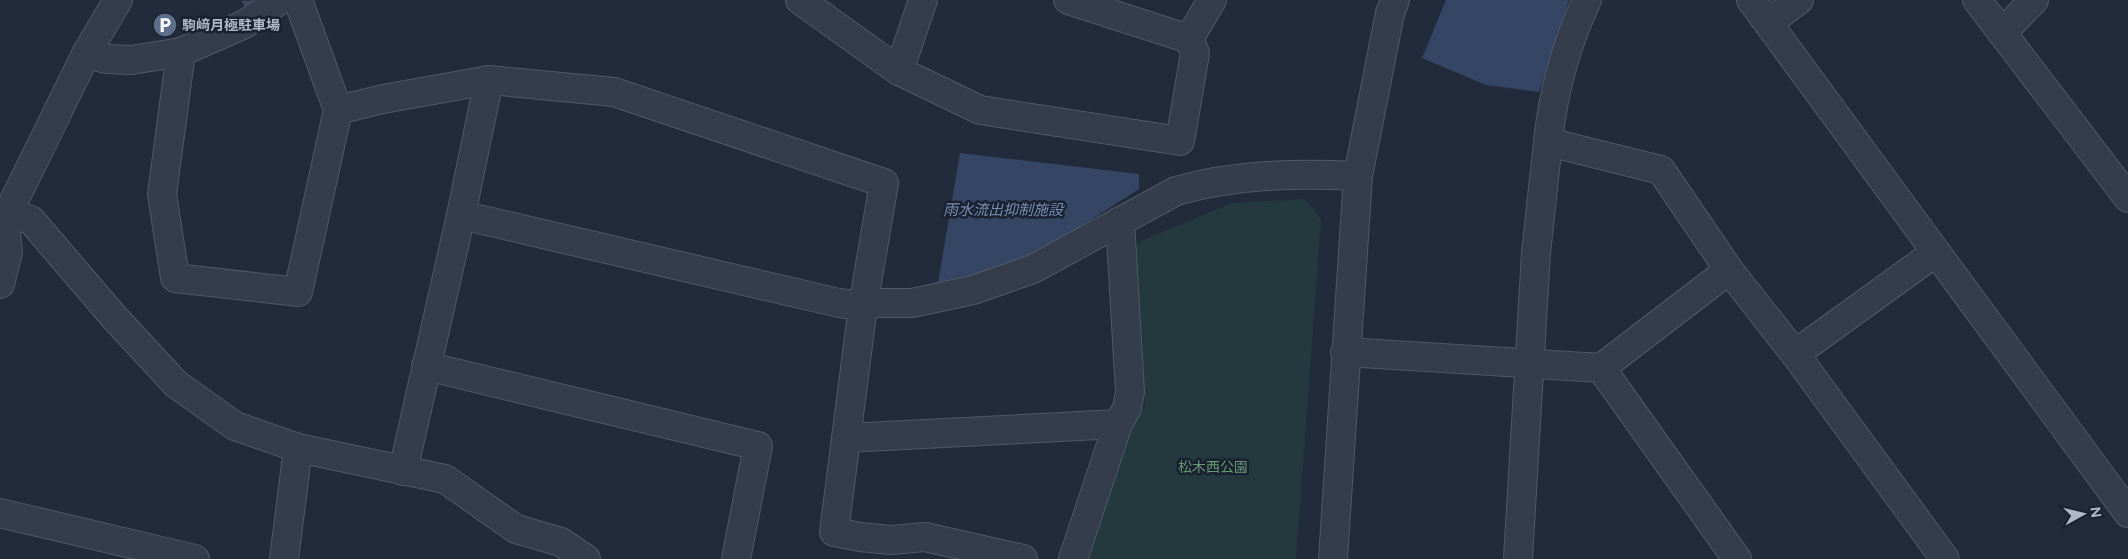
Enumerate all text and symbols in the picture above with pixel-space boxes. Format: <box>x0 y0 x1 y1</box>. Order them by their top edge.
parking icon: 駒﨑月極駐車場 <box>152 12 178 38</box>
place label: 駒﨑月極駐車場 <box>182 17 280 34</box>
water label: 雨水流出抑制施設 <box>943 201 1065 219</box>
park label: 松木西公園 <box>1178 459 1248 476</box>
north arrow <box>2058 489 2108 539</box>
text: N <box>2086 506 2105 519</box>

